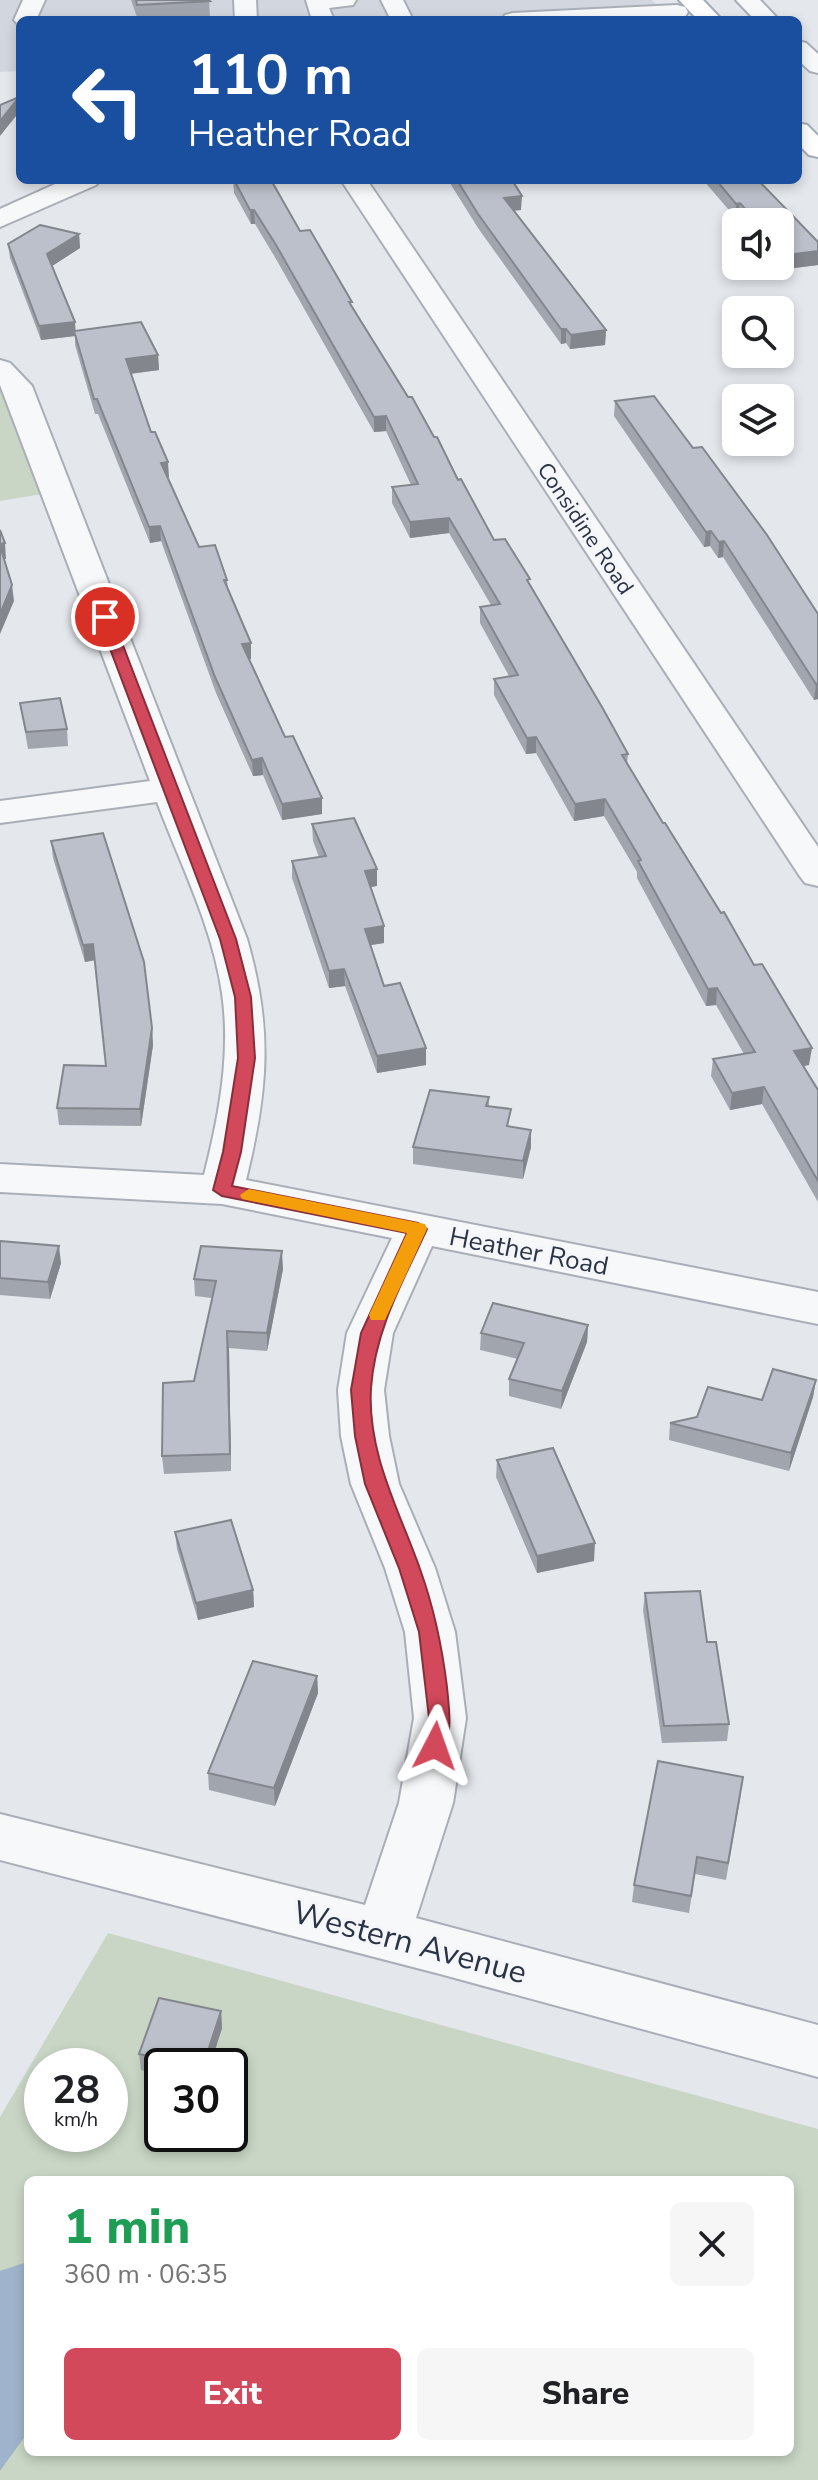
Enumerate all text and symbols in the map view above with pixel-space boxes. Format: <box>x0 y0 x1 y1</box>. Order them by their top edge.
text: 110 m <box>188 37 353 114</box>
icon: left <box>56 48 160 152</box>
text: Heather Road <box>188 110 412 159</box>
map controls <box>722 208 794 456</box>
button: sound <box>722 208 794 280</box>
button: search <box>722 296 794 368</box>
button: layers <box>722 384 794 456</box>
street label: Considine Road <box>530 457 641 601</box>
pin <box>71 583 139 651</box>
icon: arrive <box>83 595 127 639</box>
street label: Heather Road <box>446 1219 612 1284</box>
position arrow <box>393 1704 477 1788</box>
street label: Western Avenue <box>288 1891 532 1994</box>
speed limit sign: 30 <box>144 2048 248 2152</box>
text: 28 <box>52 2063 100 2117</box>
text: km/h <box>54 2106 98 2133</box>
text: 1 min <box>64 2194 190 2260</box>
button: close <box>670 2202 754 2286</box>
text: 360 m · 06:35 <box>64 2257 227 2292</box>
button: Exit <box>64 2348 401 2440</box>
button: Share <box>417 2348 754 2440</box>

